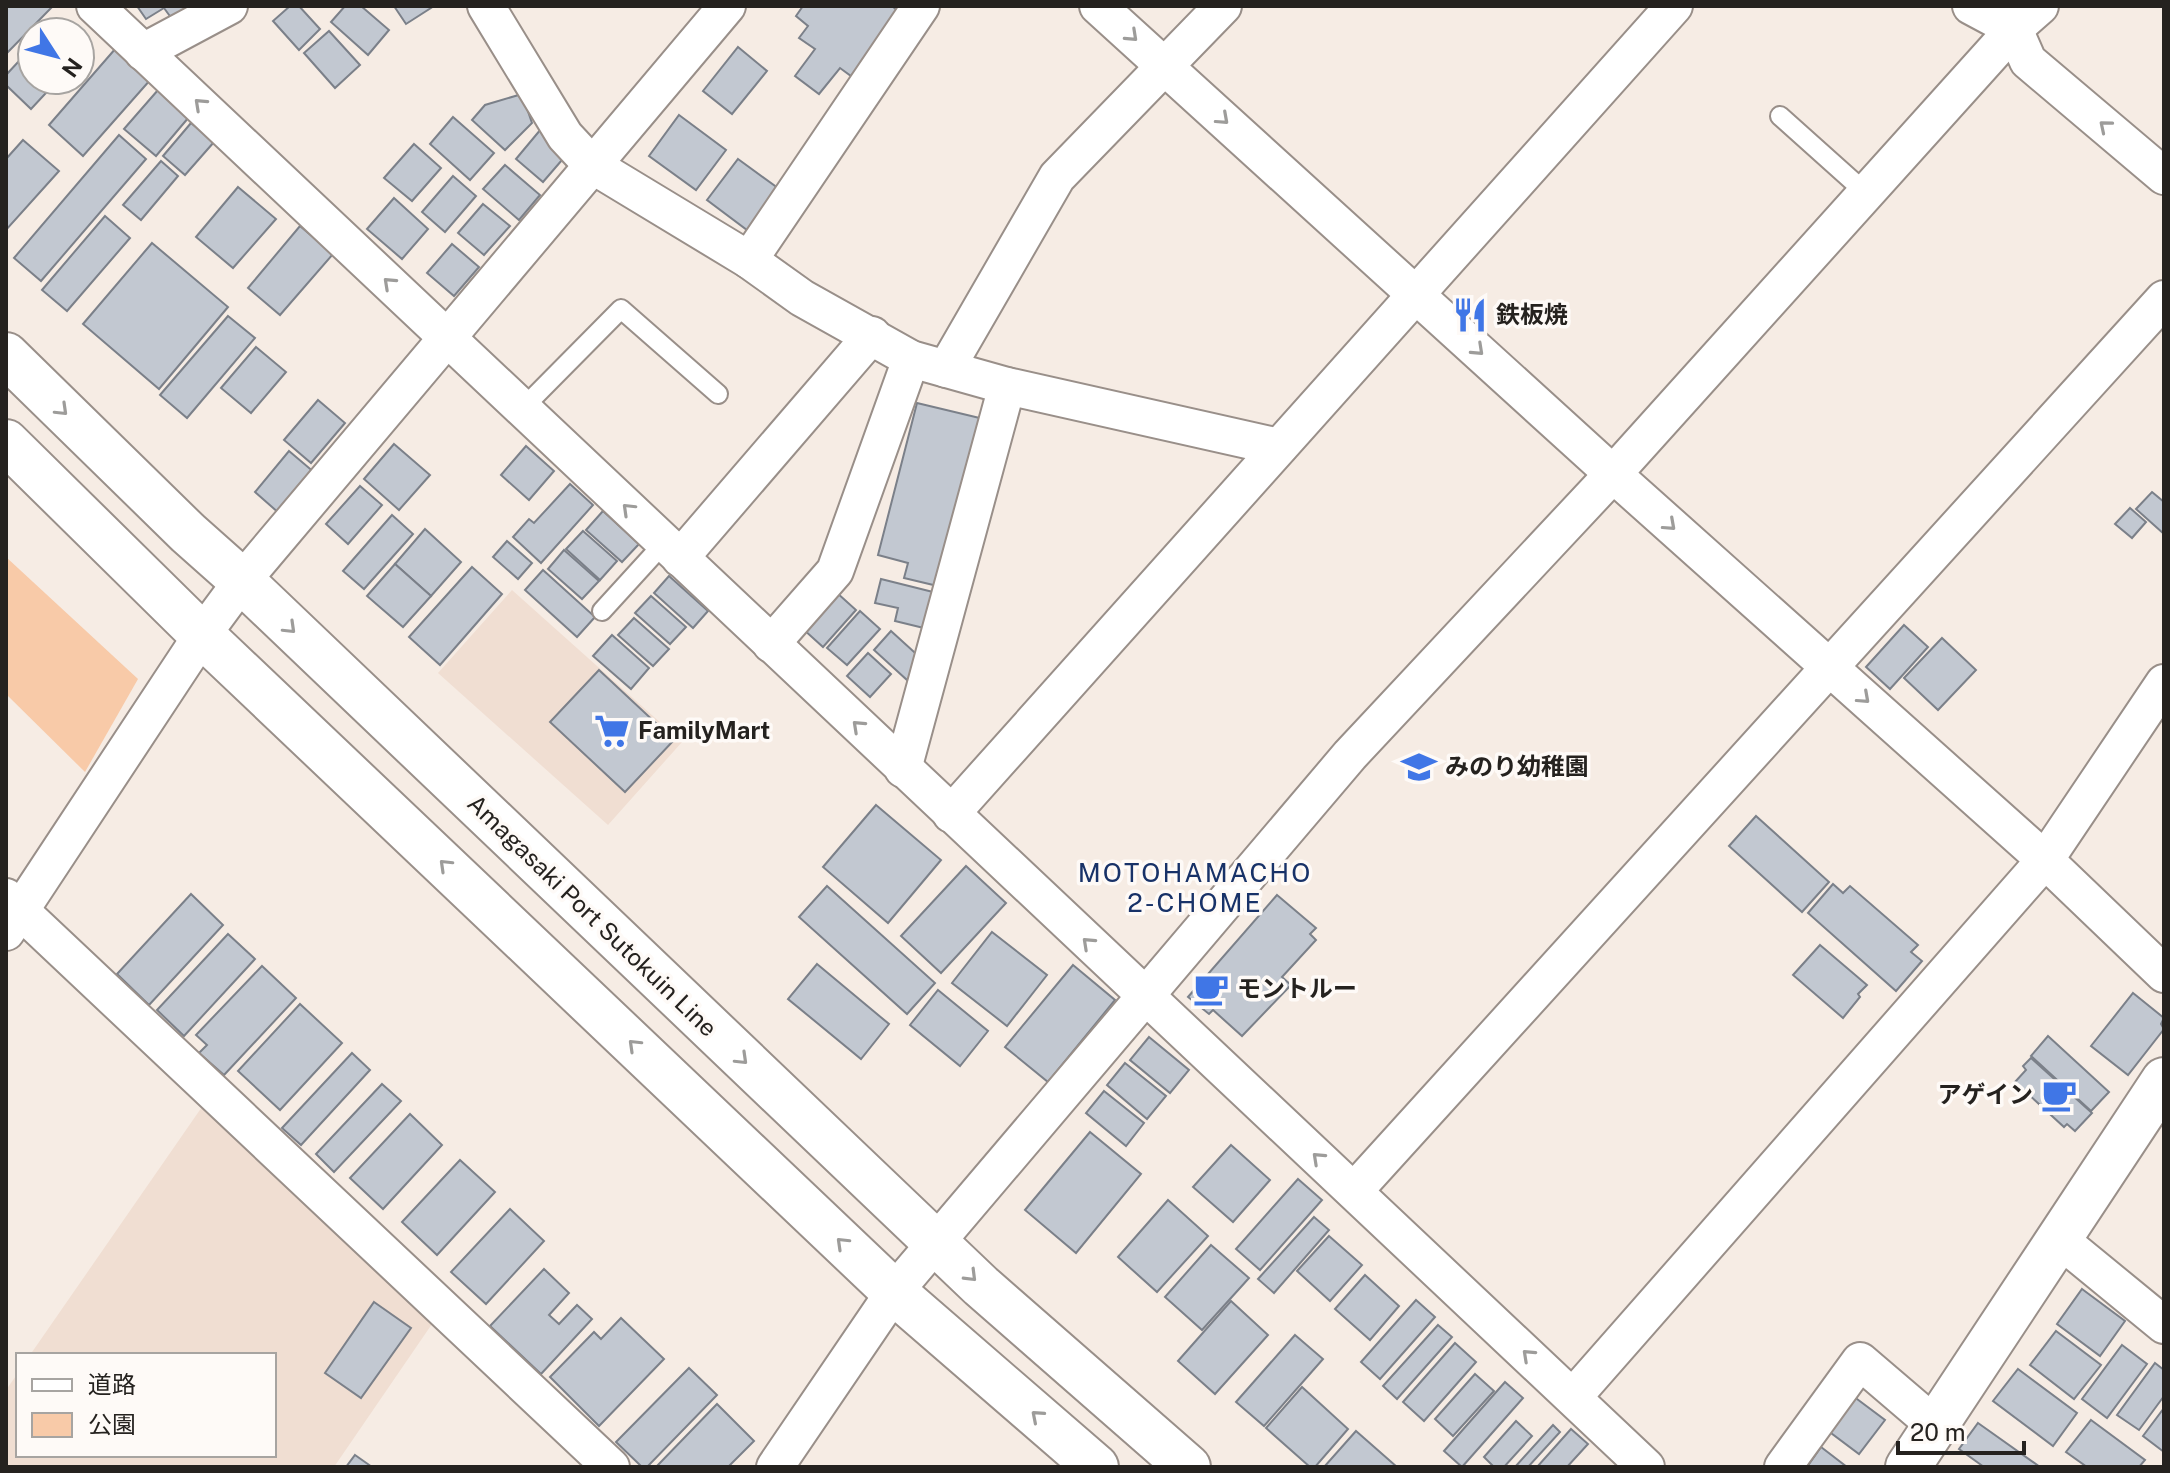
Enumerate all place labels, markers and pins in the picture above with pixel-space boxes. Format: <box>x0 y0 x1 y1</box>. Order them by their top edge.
restaurant icon: 鉄板焼 <box>1451 296 1489 334</box>
place label: 鉄板焼 <box>1496 300 1568 328</box>
supermarket icon: FamilyMart <box>593 712 631 750</box>
place label: FamilyMart <box>638 716 770 744</box>
school or university icon: みのり幼稚園 <box>1400 748 1438 786</box>
place label: みのり幼稚園 <box>1445 752 1589 780</box>
cafe icon: モントルー <box>1192 970 1230 1008</box>
place label: モントルー <box>1237 974 1357 1002</box>
cafe icon: アゲイン <box>2040 1076 2078 1114</box>
place label: アゲイン <box>1937 1080 2033 1108</box>

